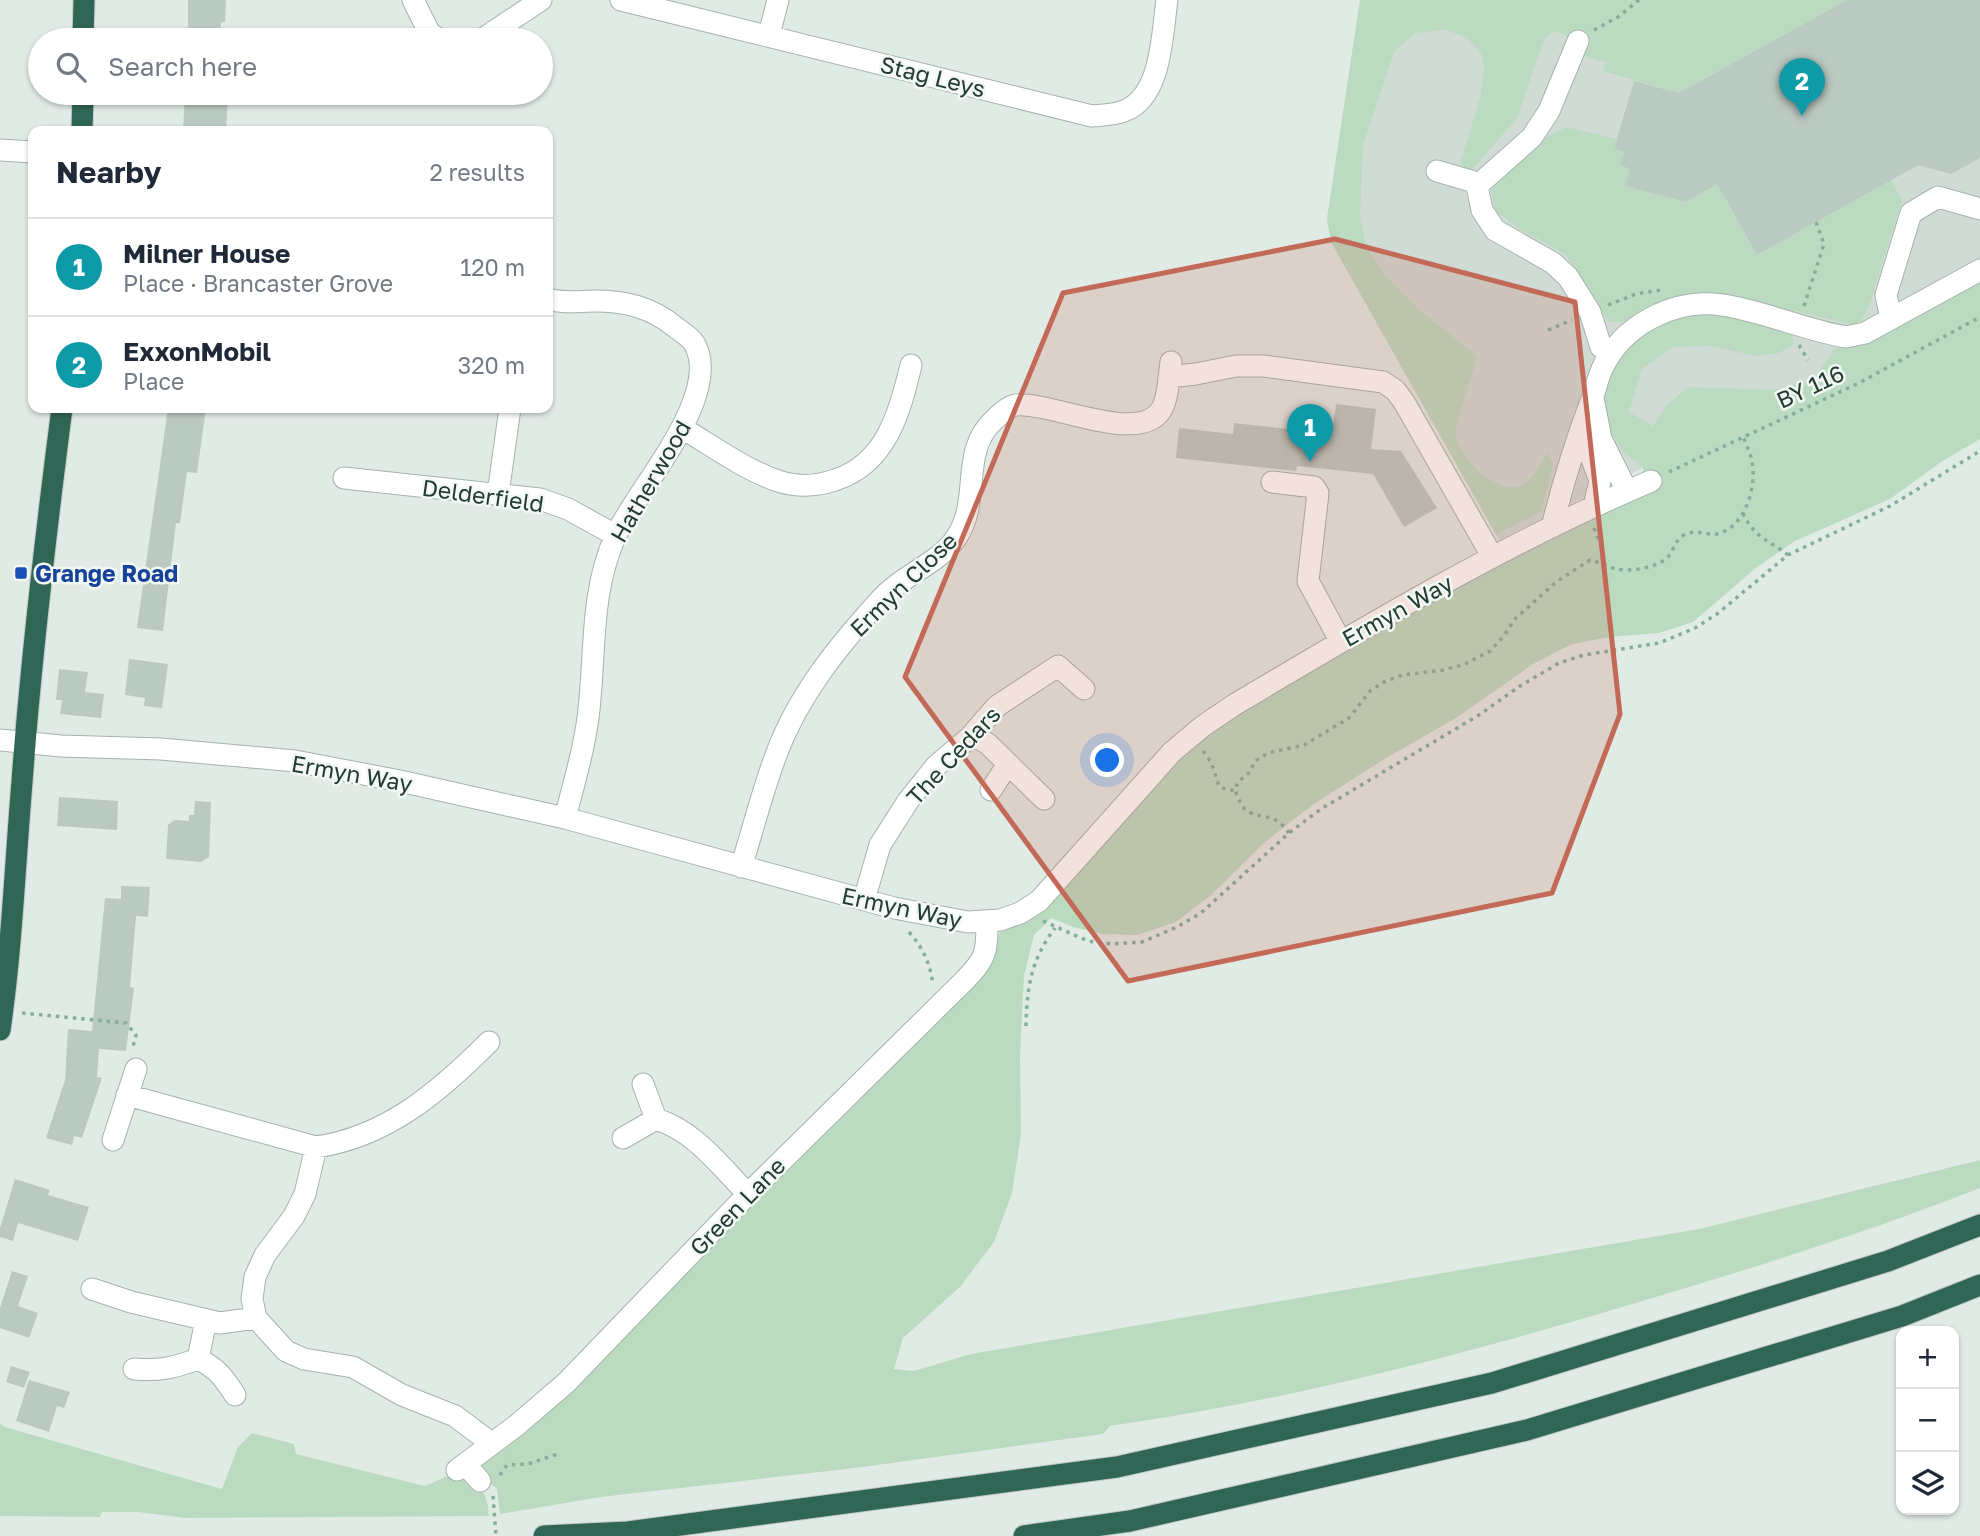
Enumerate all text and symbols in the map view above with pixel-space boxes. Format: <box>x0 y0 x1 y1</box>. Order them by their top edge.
search box <box>28 28 553 105</box>
icon: search <box>52 48 90 86</box>
street label: Stag Leys <box>878 49 988 103</box>
text: Search here <box>108 51 257 82</box>
pin: 2 <box>1779 58 1825 116</box>
text: Nearby <box>56 154 161 190</box>
text: 2 results <box>429 158 525 186</box>
text: Milner House <box>123 238 290 269</box>
text: 1 <box>73 253 85 281</box>
text: 120 m <box>460 253 525 281</box>
text: Place · Brancaster Grove <box>123 269 393 297</box>
text: ExxonMobil <box>123 336 271 367</box>
text: 2 <box>72 351 86 379</box>
text: 320 m <box>458 351 525 379</box>
street label: BY 116 <box>1772 358 1848 414</box>
text: Place <box>123 367 184 395</box>
pin: 1 <box>1287 404 1333 462</box>
street label: Hatherwood <box>604 415 696 547</box>
street label: Delderfield <box>420 473 546 517</box>
street label: Ermyn Close <box>844 526 962 642</box>
place label: Grange Road <box>35 559 178 587</box>
marker: Grange Road <box>13 565 29 581</box>
street label: Ermyn Way <box>1337 568 1457 652</box>
street label: The Cedars <box>900 700 1006 810</box>
your location <box>1090 743 1124 777</box>
street label: Ermyn Way <box>289 749 415 797</box>
street label: Ermyn Way <box>839 881 965 933</box>
street label: Green Lane <box>683 1151 791 1261</box>
map controls <box>1896 1326 1959 1515</box>
button: + <box>1896 1326 1959 1389</box>
button: − <box>1896 1389 1959 1452</box>
button: layers <box>1896 1452 1959 1515</box>

